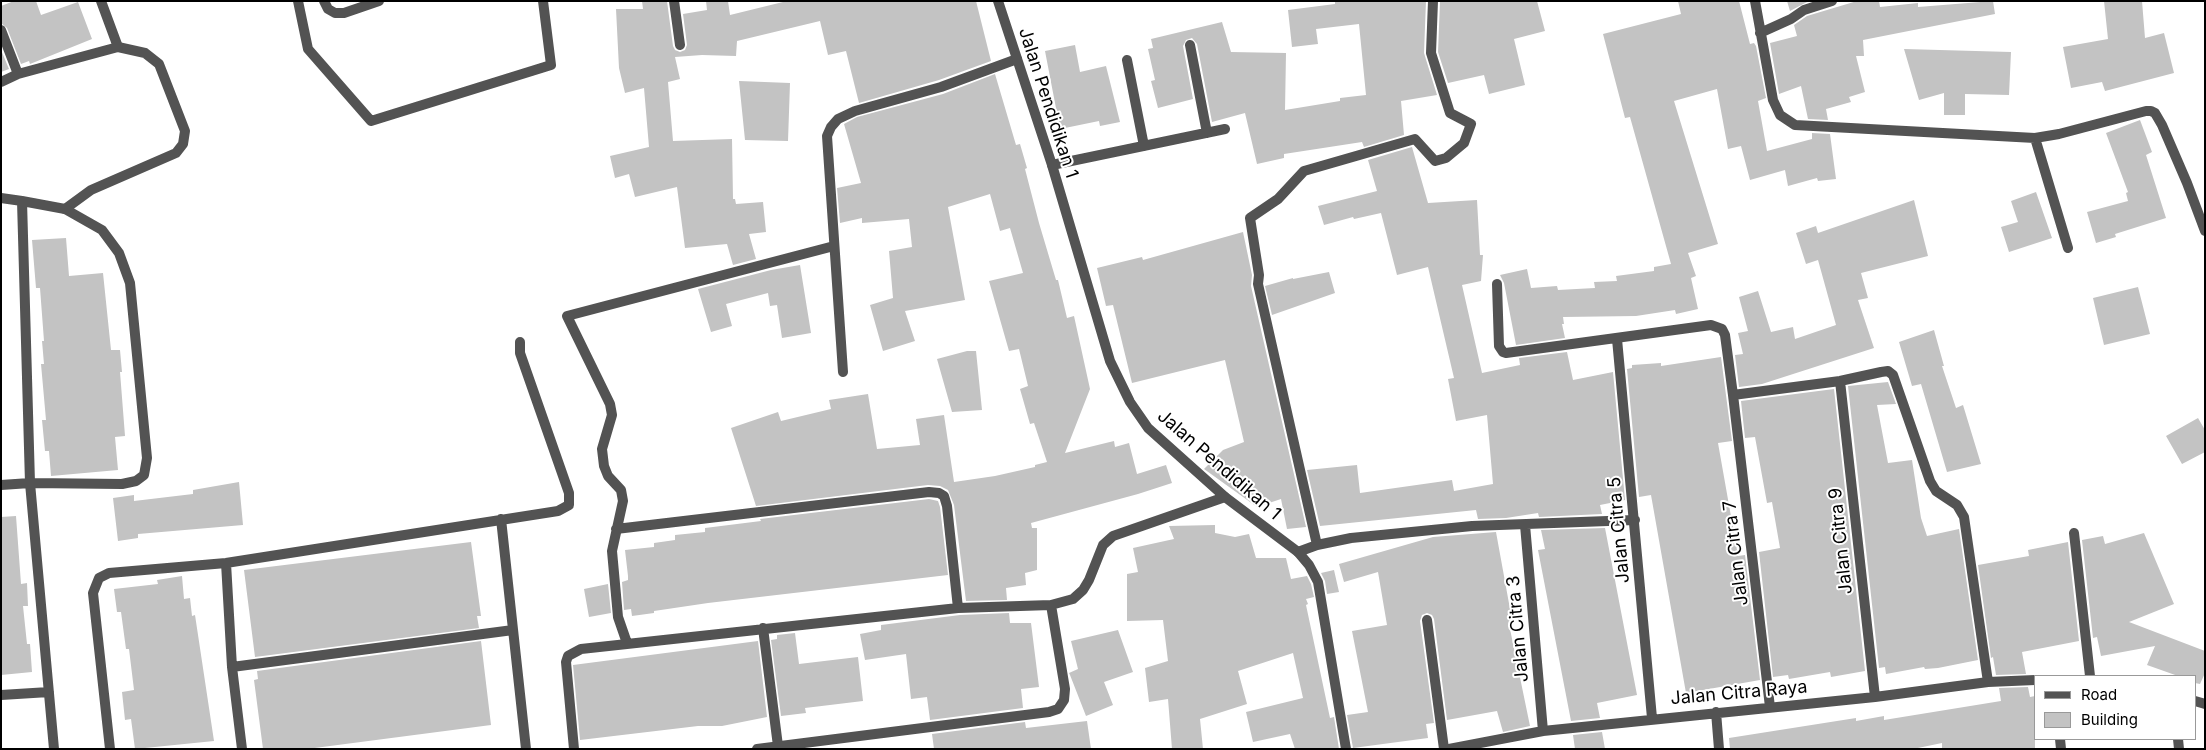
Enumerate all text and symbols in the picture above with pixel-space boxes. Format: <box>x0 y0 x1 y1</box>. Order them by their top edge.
street label: Jalan Pendidikan 1 <box>1013 25 1083 181</box>
street label: Jalan Pendidikan 1 <box>1153 405 1285 525</box>
street label: Jalan Citra 5 <box>1604 476 1634 584</box>
street label: Jalan Citra 9 <box>1825 487 1857 595</box>
street label: Jalan Citra 7 <box>1719 499 1753 607</box>
street label: Jalan Citra 3 <box>1503 575 1533 683</box>
legend <box>2034 675 2196 740</box>
street label: Jalan Citra Raya <box>1670 676 1808 710</box>
text: Road <box>2081 685 2117 704</box>
text: Building <box>2081 710 2138 729</box>

